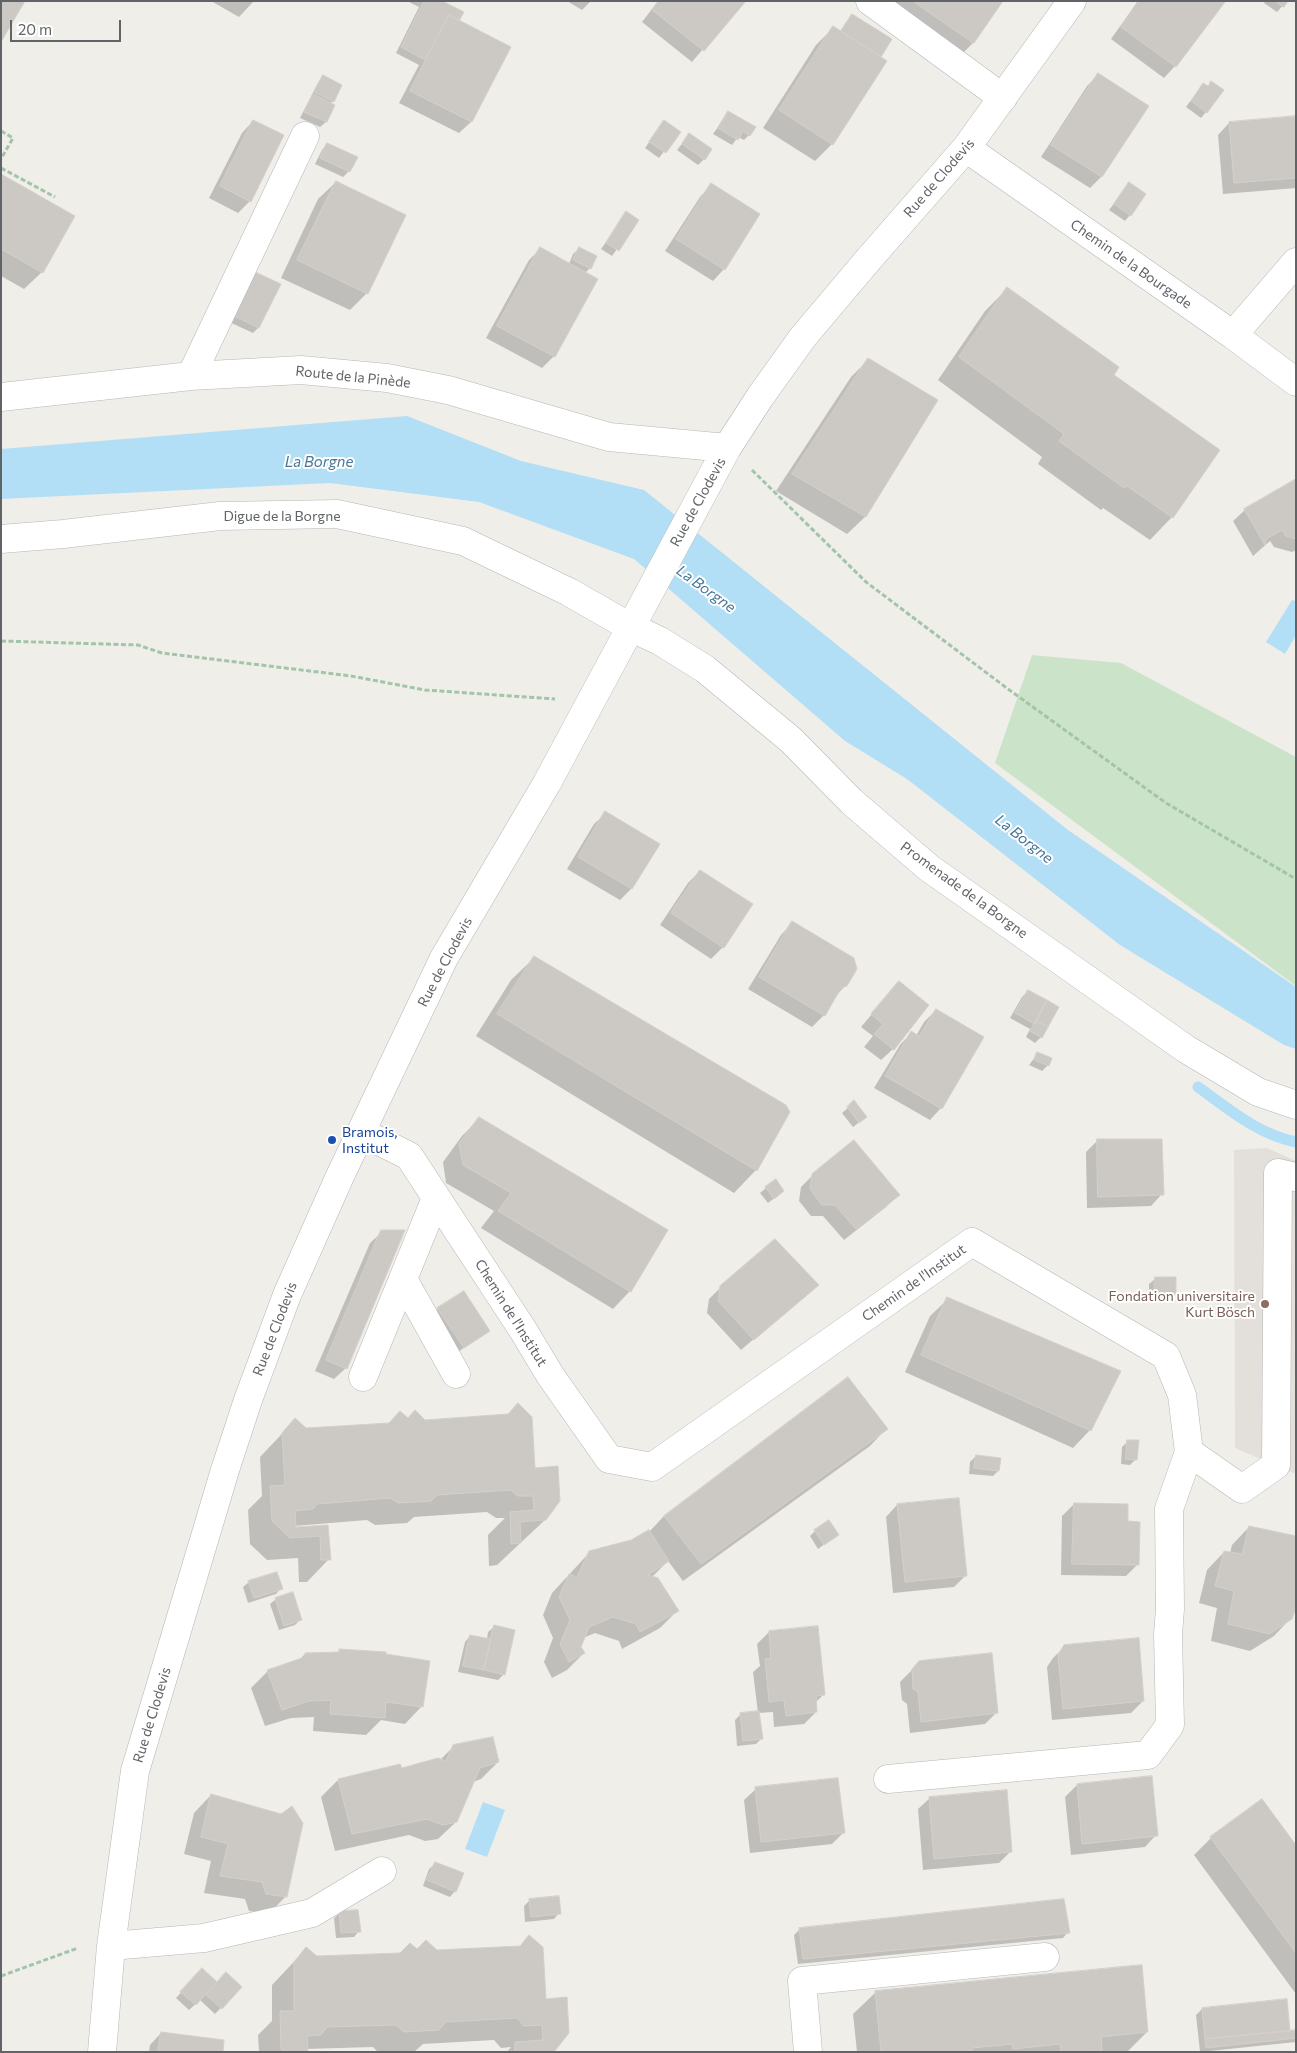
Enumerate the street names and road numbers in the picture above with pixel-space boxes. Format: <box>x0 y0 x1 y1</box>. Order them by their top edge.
street label: Rue de Clodevis <box>900 135 978 221</box>
street label: Chemin de la Bourgade <box>1067 216 1195 312</box>
street label: Route de la Pinède <box>295 363 411 391</box>
street label: Rue de Clodevis <box>667 455 729 549</box>
street label: Digue de la Borgne <box>223 508 341 524</box>
street label: Promenade de la Borgne <box>897 838 1031 942</box>
street label: Rue de Clodevis <box>414 914 476 1010</box>
street label: Chemin de l'Institut <box>859 1241 969 1325</box>
street label: Chemin de l'Institut <box>471 1256 551 1370</box>
street label: Rue de Clodevis <box>249 1280 301 1378</box>
street label: Rue de Clodevis <box>129 1665 175 1765</box>

